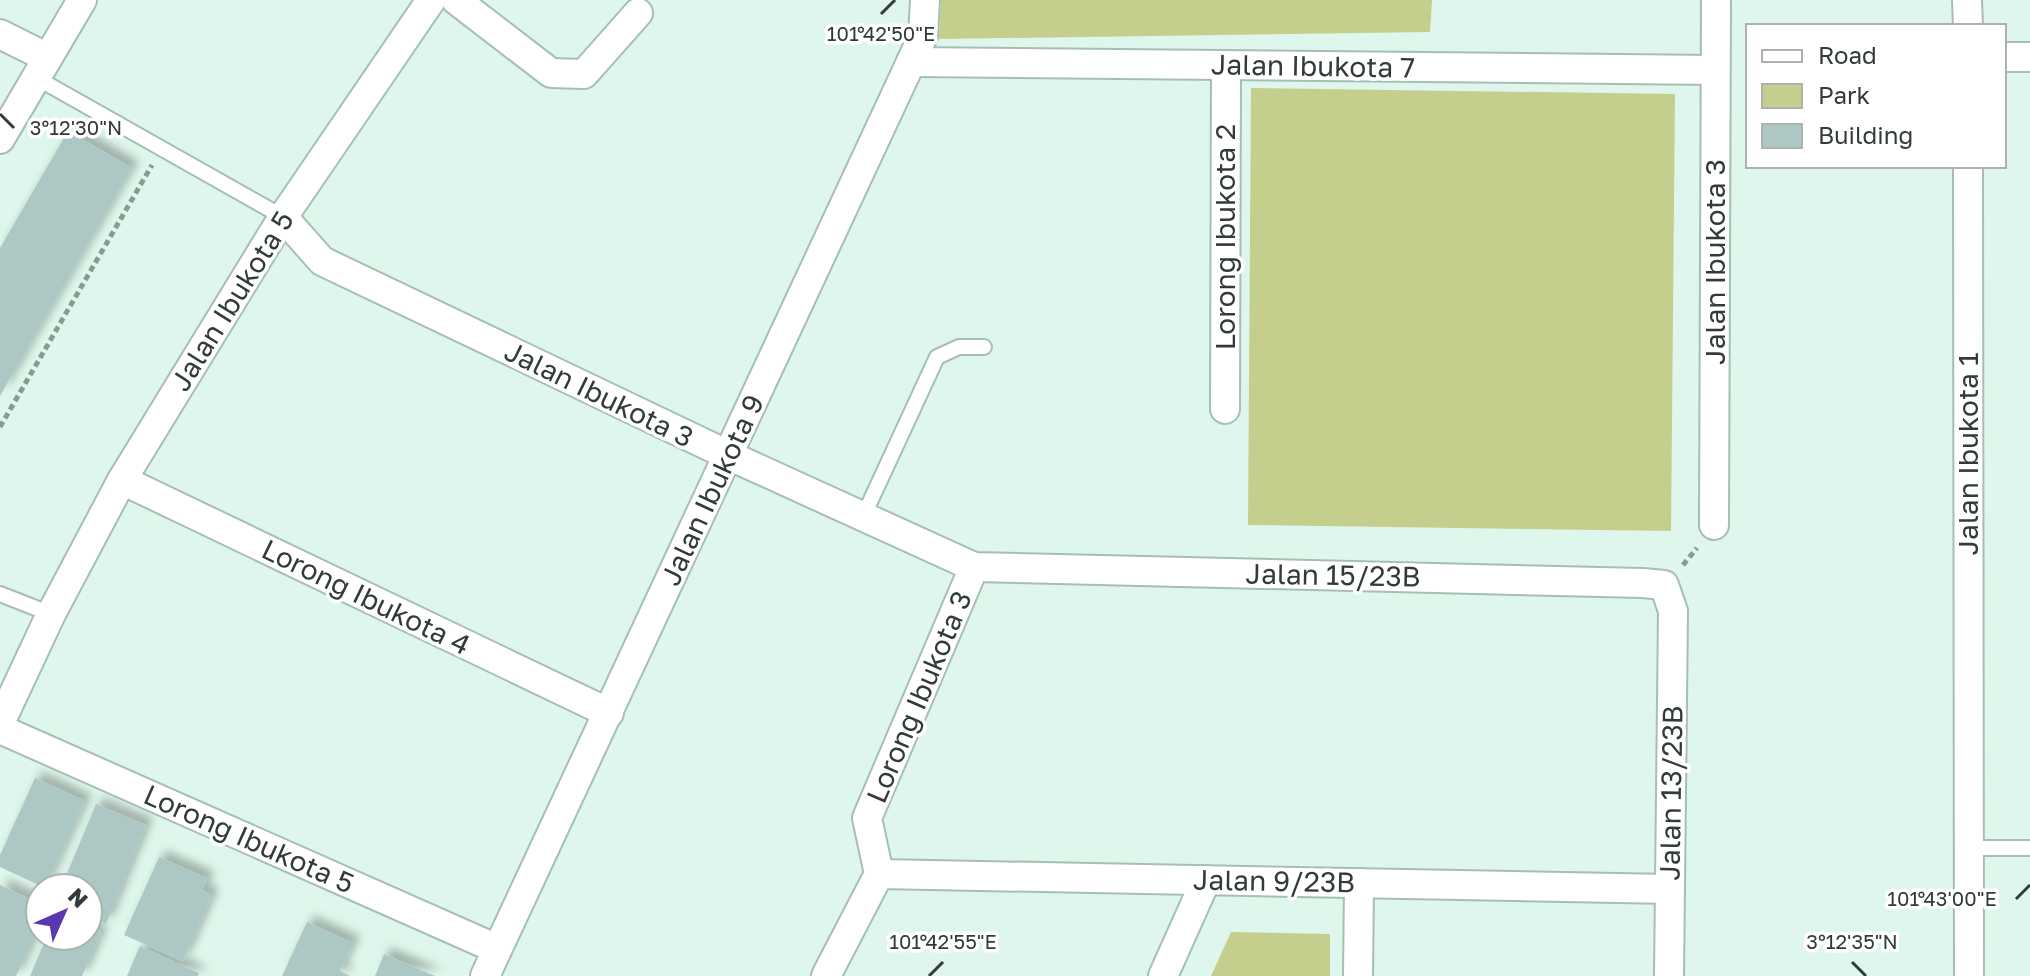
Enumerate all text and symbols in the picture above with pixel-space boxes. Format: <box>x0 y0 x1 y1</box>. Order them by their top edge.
text: 101°42'50"E <box>827 21 935 45</box>
legend <box>1746 24 2006 168</box>
text: Road <box>1818 40 1877 69</box>
street label: Jalan Ibukota 7 <box>1211 47 1415 84</box>
text: Park <box>1818 80 1870 109</box>
text: 3°12'30"N <box>30 115 122 139</box>
text: Building <box>1818 120 1913 149</box>
street label: Lorong Ibukota 2 <box>1208 124 1241 350</box>
street label: Jalan Ibukota 3 <box>1698 159 1731 365</box>
street label: Jalan Ibukota 5 <box>163 205 300 397</box>
street label: Jalan Ibukota 3 <box>500 334 699 453</box>
street label: Jalan Ibukota 1 <box>1951 353 1984 555</box>
street label: Jalan Ibukota 9 <box>653 389 770 590</box>
street label: Lorong Ibukota 4 <box>257 532 476 661</box>
street label: Jalan 15/23B <box>1245 556 1421 593</box>
street label: Lorong Ibukota 3 <box>859 586 978 808</box>
street label: Jalan 13/23B <box>1652 705 1689 881</box>
street label: Lorong Ibukota 5 <box>139 777 359 900</box>
street label: Jalan 9/23B <box>1193 863 1355 898</box>
north arrow <box>24 872 104 952</box>
text: N <box>63 882 94 913</box>
text: 101°43'00"E <box>1887 886 1997 910</box>
text: 101°42'55"E <box>889 929 997 953</box>
text: 3°12'35"N <box>1806 929 1898 953</box>

